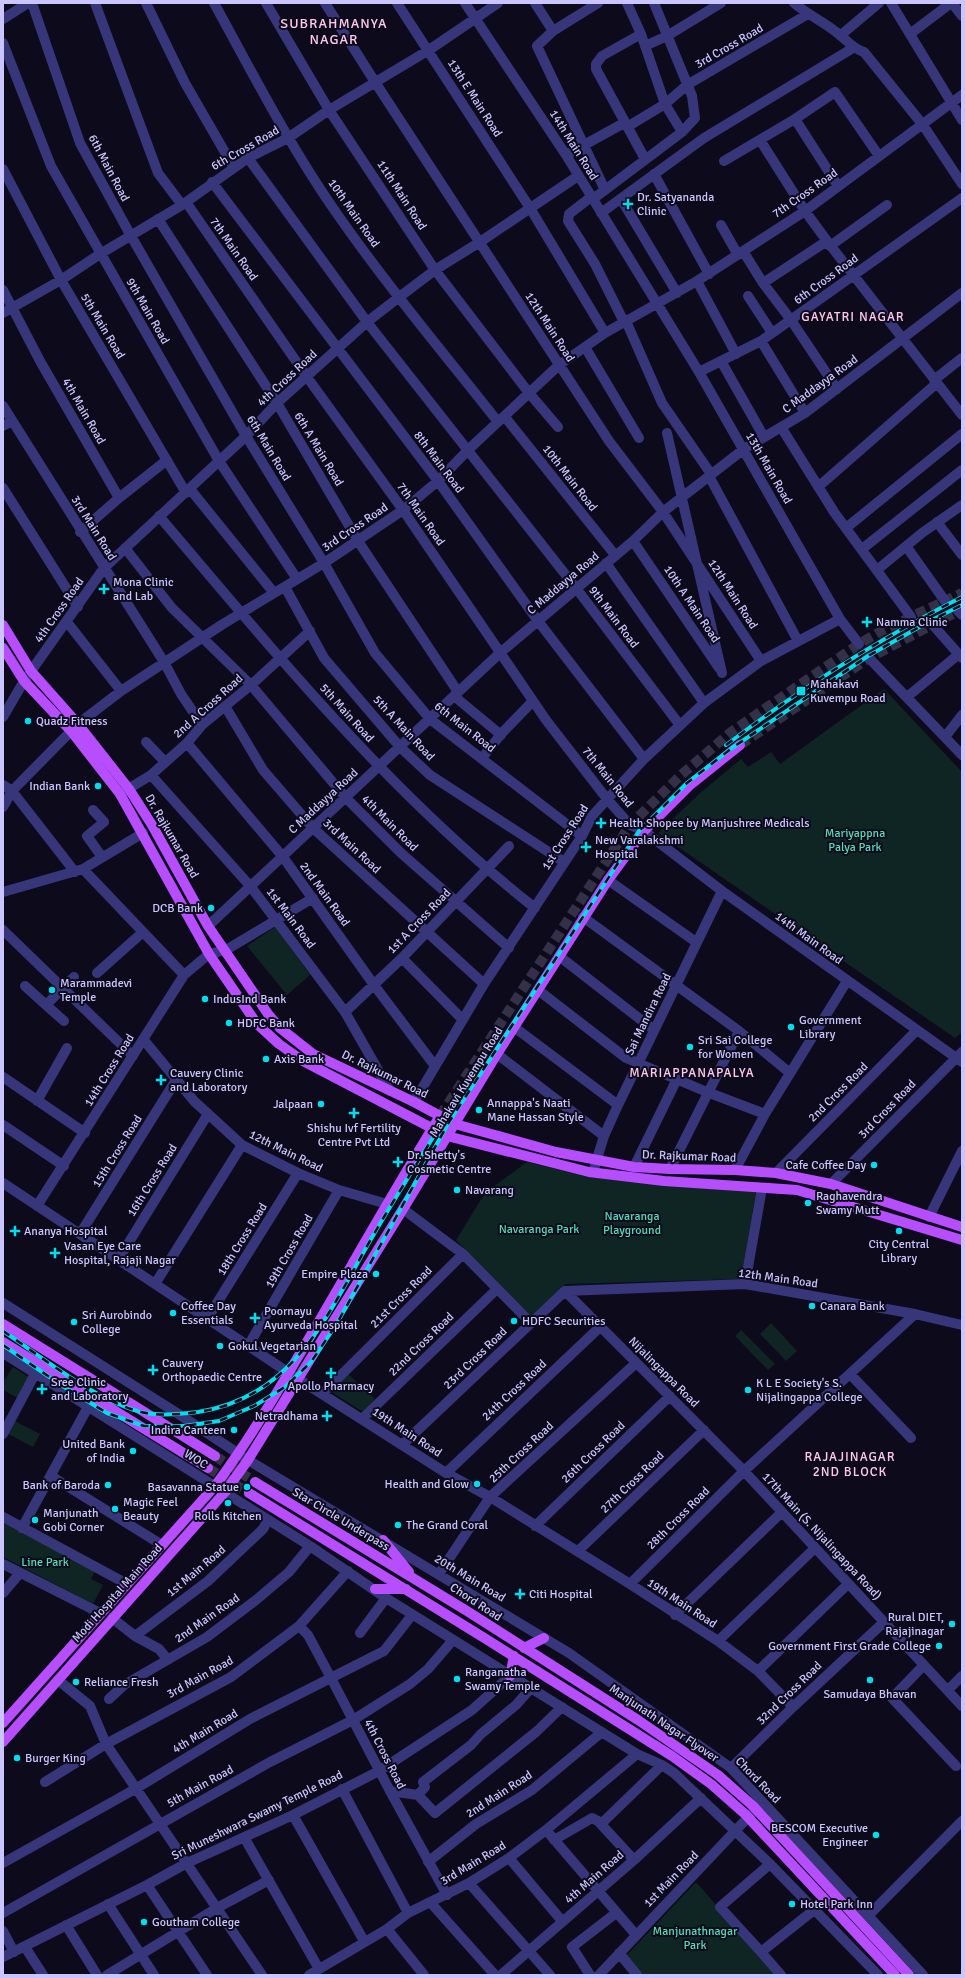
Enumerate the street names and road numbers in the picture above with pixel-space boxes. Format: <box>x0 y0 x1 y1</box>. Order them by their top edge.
street label: 3rd Cross Road <box>692 21 766 72</box>
street label: 13th E Main Road <box>444 57 505 140</box>
street label: 14th Main Road <box>546 107 601 183</box>
street label: 6th Cross Road <box>208 123 282 174</box>
street label: 6th Main Road <box>85 132 132 204</box>
street label: 11th Main Road <box>373 158 430 233</box>
street label: 7th Cross Road <box>770 165 841 221</box>
street label: 10th Main Road <box>324 176 383 250</box>
street label: 7th Main Road <box>206 215 261 284</box>
street label: 6th Cross Road <box>791 251 862 308</box>
street label: 9th Main Road <box>123 276 173 347</box>
street label: 12th Main Road <box>521 290 578 365</box>
street label: 5th Main Road <box>77 291 128 362</box>
street label: 4th Cross Road <box>254 347 320 410</box>
street label: C Maddayya Road <box>780 352 861 417</box>
street label: 4th Main Road <box>59 376 109 447</box>
street label: 6th A Main Road <box>291 409 347 489</box>
street label: 6th Main Road <box>243 413 294 484</box>
street label: 8th Main Road <box>410 428 467 496</box>
street label: 13th Main Road <box>742 430 795 507</box>
street label: 10th Main Road <box>539 442 600 515</box>
street label: 7th Main Road <box>393 480 448 549</box>
street label: 3rd Main Road <box>68 493 119 563</box>
street label: 3rd Cross Road <box>319 500 391 555</box>
street label: C Maddayya Road <box>524 549 603 618</box>
street label: 12th Main Road <box>704 557 761 632</box>
street label: 10th A Main Road <box>660 563 723 646</box>
street label: 4th Cross Road <box>31 575 87 646</box>
street label: 9th Main Road <box>585 583 642 651</box>
street label: 2nd A Cross Road <box>170 671 246 742</box>
street label: 5th Main Road <box>316 681 377 746</box>
street label: 5th A Main Road <box>370 693 438 764</box>
street label: 6th Main Road <box>431 699 498 756</box>
street label: 7th Main Road <box>579 744 637 811</box>
street label: C Maddayya Road <box>285 765 361 837</box>
street label: Dr. Rajkumar Road <box>141 792 202 881</box>
street label: 4th Main Road <box>358 792 421 855</box>
street label: 1st Cross Road <box>539 802 592 873</box>
street label: 3rd Main Road <box>320 816 384 877</box>
street label: 2nd Main Road <box>296 859 353 929</box>
street label: 1st Main Road <box>263 885 318 952</box>
street label: 1st A Cross Road <box>384 886 454 957</box>
street label: 14th Main Road <box>772 909 846 968</box>
street label: Sai Mandira Road <box>622 971 675 1058</box>
street label: Mahakavi Kuvempu Road <box>426 1024 506 1140</box>
street label: 14th Cross Road <box>81 1031 138 1109</box>
street label: Dr. Rajkumar Road <box>339 1047 431 1102</box>
street label: 2nd Cross Road <box>805 1059 871 1125</box>
street label: 3rd Cross Road <box>855 1077 919 1142</box>
street label: 15th Cross Road <box>89 1112 146 1190</box>
street label: 12th Main Road <box>246 1127 325 1176</box>
street label: 16th Cross Road <box>124 1141 181 1219</box>
street label: Dr. Rajkumar Road <box>641 1147 736 1166</box>
street label: 18th Cross Road <box>214 1200 271 1278</box>
street label: 19th Cross Road <box>262 1212 317 1291</box>
street label: 21st Cross Road <box>367 1263 435 1331</box>
street label: 12th Main Road <box>737 1265 819 1292</box>
street label: 22nd Cross Road <box>386 1309 457 1379</box>
street label: 23rd Cross Road <box>440 1324 510 1393</box>
street label: Nijalingappa Road <box>625 1334 702 1411</box>
street label: 24th Cross Road <box>479 1357 550 1424</box>
street label: 19th Main Road <box>369 1404 444 1461</box>
street label: 26th Cross Road <box>558 1418 628 1487</box>
street label: 25th Cross Road <box>486 1419 557 1486</box>
street label: WOC <box>181 1446 210 1472</box>
street label: 27th Cross Road <box>597 1448 667 1517</box>
street label: 17th Main (S. Nijalingappa Road) <box>759 1470 885 1603</box>
street label: Star Circle Underpass <box>289 1484 392 1554</box>
street label: 28th Cross Road <box>644 1484 713 1553</box>
street label: Modi Hospital Main Road <box>69 1541 166 1646</box>
street label: 1st Main Road <box>164 1542 229 1600</box>
street label: 20th Main Road <box>431 1551 508 1606</box>
street label: 19th Main Road <box>644 1575 719 1632</box>
street label: Chord Road <box>447 1580 505 1625</box>
street label: 2nd Main Road <box>172 1590 243 1646</box>
street label: 3rd Main Road <box>164 1653 236 1702</box>
street label: 32nd Cross Road <box>754 1658 825 1728</box>
street label: Manjunath Nagar Flyover <box>606 1681 722 1766</box>
street label: 4th Main Road <box>170 1706 241 1757</box>
street label: 4th Cross Road <box>361 1717 409 1792</box>
street label: Chord Road <box>732 1754 784 1807</box>
street label: 5th Main Road <box>164 1762 236 1811</box>
street label: Sri Muneshwara Swamy Temple Road <box>169 1767 345 1864</box>
street label: 2nd Main Road <box>463 1767 535 1821</box>
street label: 3rd Main Road <box>438 1838 509 1889</box>
street label: 4th Main Road <box>562 1848 627 1907</box>
street label: 1st Main Road <box>641 1848 702 1911</box>

